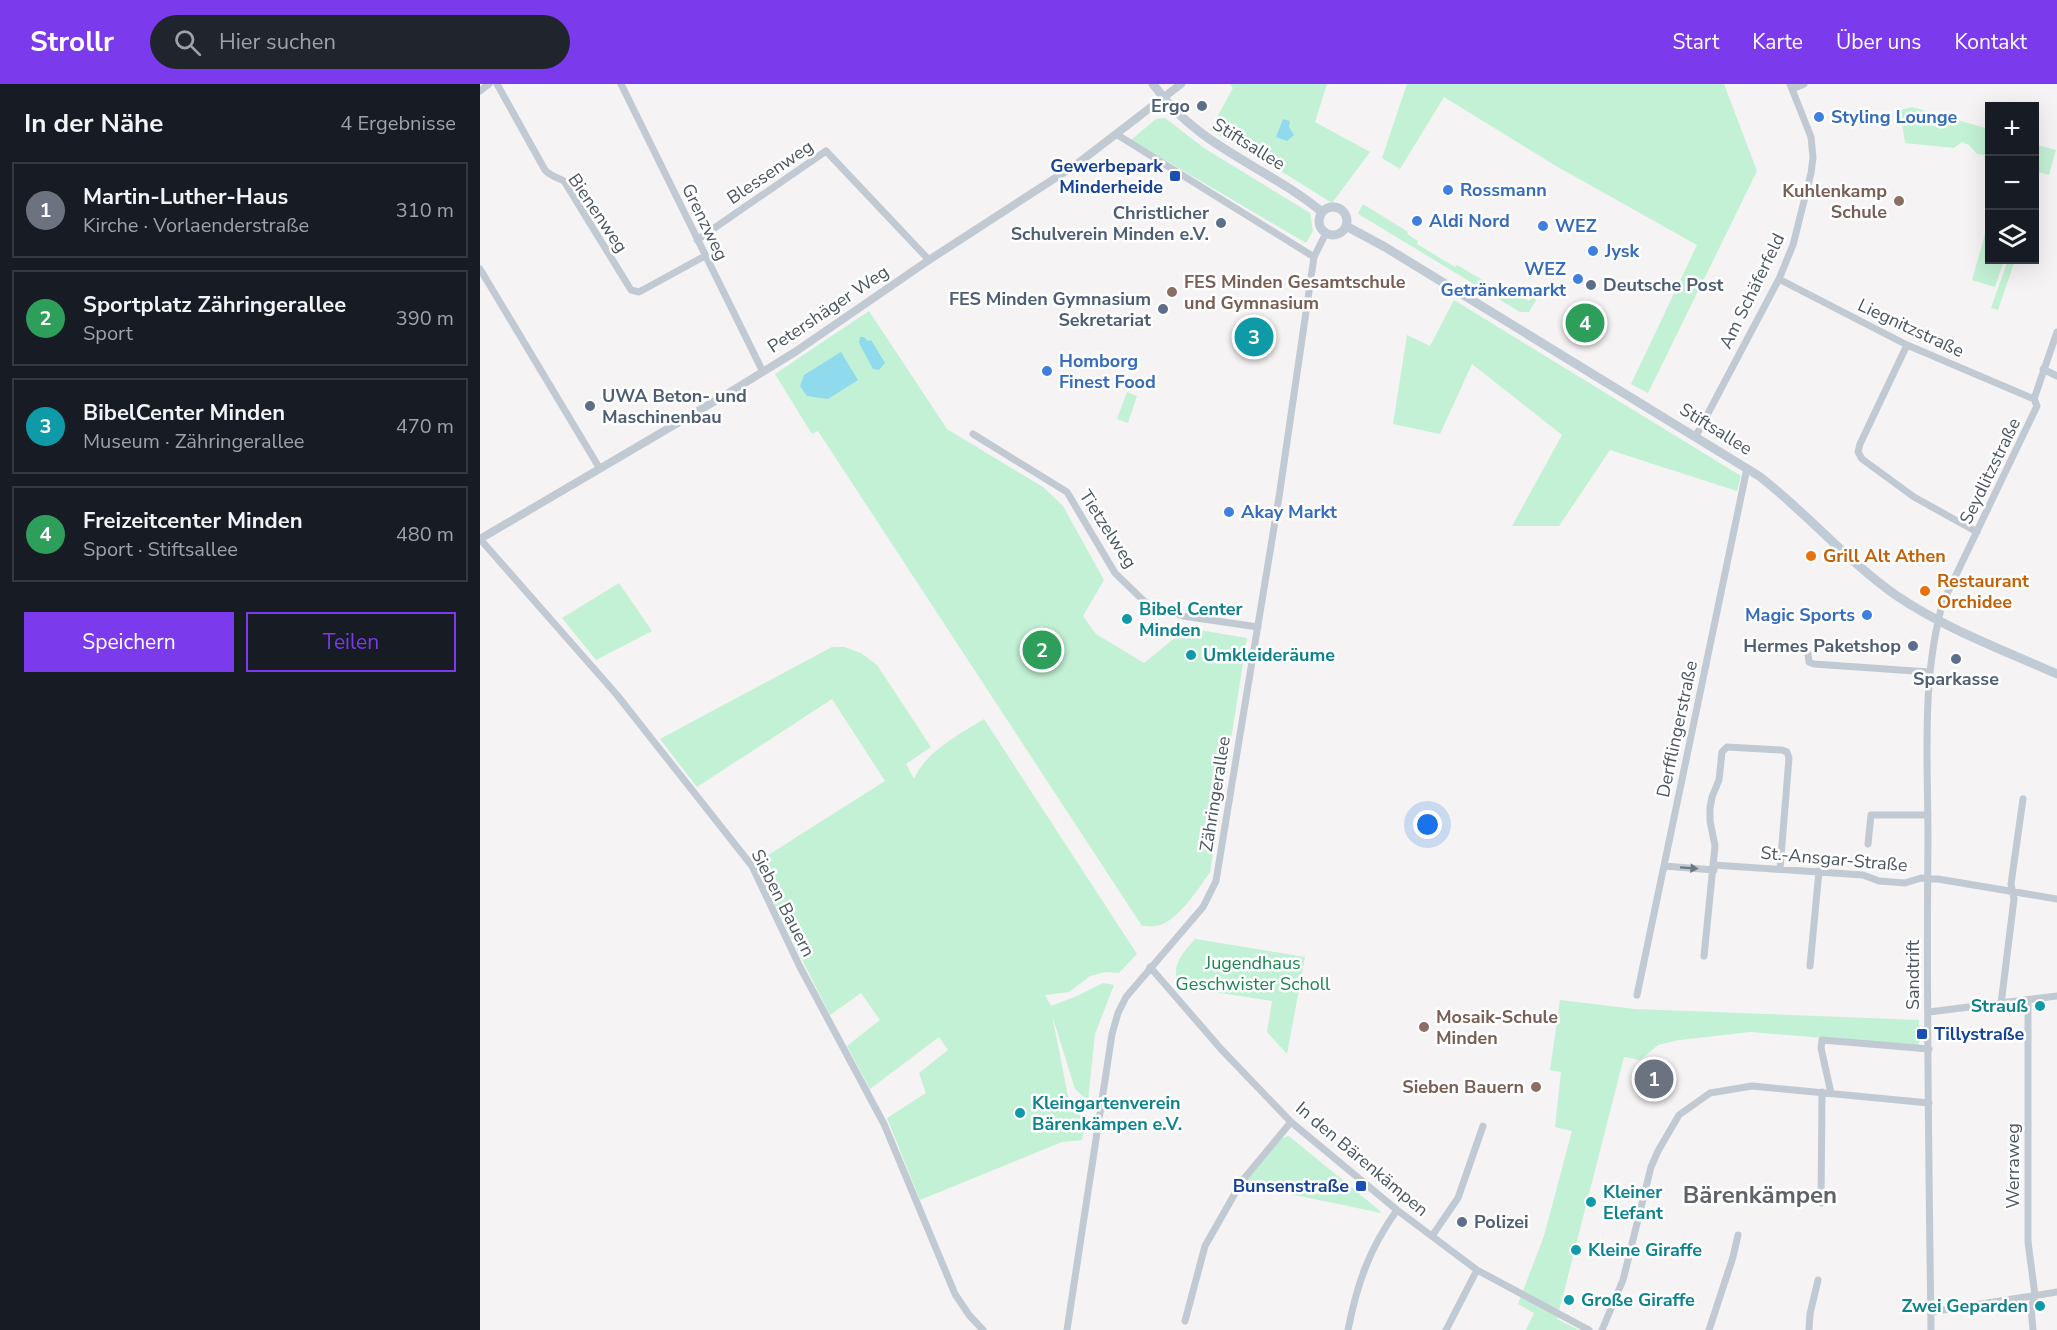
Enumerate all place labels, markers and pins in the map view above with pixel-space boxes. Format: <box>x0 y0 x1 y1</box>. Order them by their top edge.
place label: Ergo <box>1151 94 1190 118</box>
marker: Ergo <box>1195 99 1209 113</box>
place label: Styling Lounge <box>1831 105 1958 129</box>
marker: Styling Lounge <box>1812 110 1826 124</box>
place label: Gewerbepark Minderheide <box>1050 154 1163 199</box>
marker: Gewerbepark Minderheide <box>1168 169 1182 183</box>
place label: Rossmann <box>1460 178 1547 202</box>
place label: Kuhlenkamp Schule <box>1782 179 1887 224</box>
marker: Rossmann <box>1441 183 1455 197</box>
marker: Kuhlenkamp Schule <box>1892 194 1906 208</box>
place label: Christlicher Schulverein Minden e.V. <box>1011 201 1209 246</box>
place label: Aldi Nord <box>1429 209 1510 233</box>
marker: Aldi Nord <box>1410 214 1424 228</box>
place label: WEZ <box>1555 214 1597 238</box>
marker: Christlicher Schulverein Minden e.V. <box>1214 216 1228 230</box>
marker: WEZ <box>1536 219 1550 233</box>
place label: Jysk <box>1604 239 1639 263</box>
marker: Jysk <box>1586 244 1600 258</box>
place label: WEZ Getränkemarkt <box>1441 257 1566 302</box>
place label: FES Minden Gesamtschule und Gymnasium <box>1184 270 1406 315</box>
marker: WEZ Getränkemarkt <box>1571 272 1585 286</box>
place label: Deutsche Post <box>1603 273 1724 297</box>
marker: Deutsche Post <box>1584 278 1598 292</box>
marker: FES Minden Gesamtschule und Gymnasium <box>1165 285 1179 299</box>
place label: FES Minden Gymnasium Sekretariat <box>949 287 1151 332</box>
pin: 4 <box>1566 300 1604 346</box>
marker: FES Minden Gymnasium Sekretariat <box>1156 302 1170 316</box>
pin: 3 <box>1234 314 1274 360</box>
place label: Homborg Finest Food <box>1059 349 1156 394</box>
marker: Homborg Finest Food <box>1040 364 1054 378</box>
place label: UWA Beton- und Maschinenbau <box>602 384 747 429</box>
marker: UWA Beton- und Maschinenbau <box>583 399 597 413</box>
place label: Akay Markt <box>1241 500 1337 524</box>
marker: Akay Markt <box>1222 505 1236 519</box>
place label: Grill Alt Athen <box>1823 544 1946 568</box>
marker: Grill Alt Athen <box>1804 549 1818 563</box>
place label: Restaurant Orchidee <box>1937 569 2029 614</box>
marker: Restaurant Orchidee <box>1918 584 1932 598</box>
place label: Bibel Center Minden <box>1139 597 1243 642</box>
place label: Magic Sports <box>1745 603 1855 627</box>
marker: Magic Sports <box>1860 608 1874 622</box>
marker: Bibel Center Minden <box>1120 612 1134 626</box>
pin: 2 <box>1022 628 1062 672</box>
place label: Hermes Paketshop <box>1743 634 1901 658</box>
marker: Hermes Paketshop <box>1906 639 1920 653</box>
place label: Umkleideräume <box>1203 643 1335 667</box>
marker: Umkleideräume <box>1184 648 1198 662</box>
marker: Sparkasse <box>1949 652 1963 666</box>
place label: Sparkasse <box>1913 667 1999 691</box>
place label: Strauß <box>1971 994 2028 1018</box>
marker: Strauß <box>2033 999 2047 1013</box>
place label: Mosaik-Schule Minden <box>1436 1005 1558 1050</box>
marker: Mosaik-Schule Minden <box>1417 1020 1431 1034</box>
place label: Tillystraße <box>1934 1022 2024 1046</box>
marker: Tillystraße <box>1915 1027 1929 1041</box>
pin: 1 <box>1634 1056 1674 1102</box>
place label: Sieben Bauern <box>1402 1075 1524 1099</box>
marker: Sieben Bauern <box>1529 1080 1543 1094</box>
place label: Kleingartenverein Bärenkämpen e.V. <box>1032 1091 1182 1136</box>
marker: Kleingartenverein Bärenkämpen e.V. <box>1013 1106 1027 1120</box>
place label: Bunsenstraße <box>1233 1174 1349 1198</box>
marker: Bunsenstraße <box>1354 1179 1368 1193</box>
place label: Kleiner Elefant <box>1603 1180 1663 1225</box>
marker: Kleiner Elefant <box>1584 1195 1598 1209</box>
place label: Polizei <box>1474 1210 1529 1234</box>
marker: Polizei <box>1455 1215 1469 1229</box>
place label: Kleine Giraffe <box>1588 1238 1702 1262</box>
marker: Kleine Giraffe <box>1569 1243 1583 1257</box>
place label: Große Giraffe <box>1581 1288 1695 1312</box>
marker: Große Giraffe <box>1562 1293 1576 1307</box>
place label: Zwei Geparden <box>1902 1294 2028 1318</box>
marker: Zwei Geparden <box>2033 1299 2047 1313</box>

